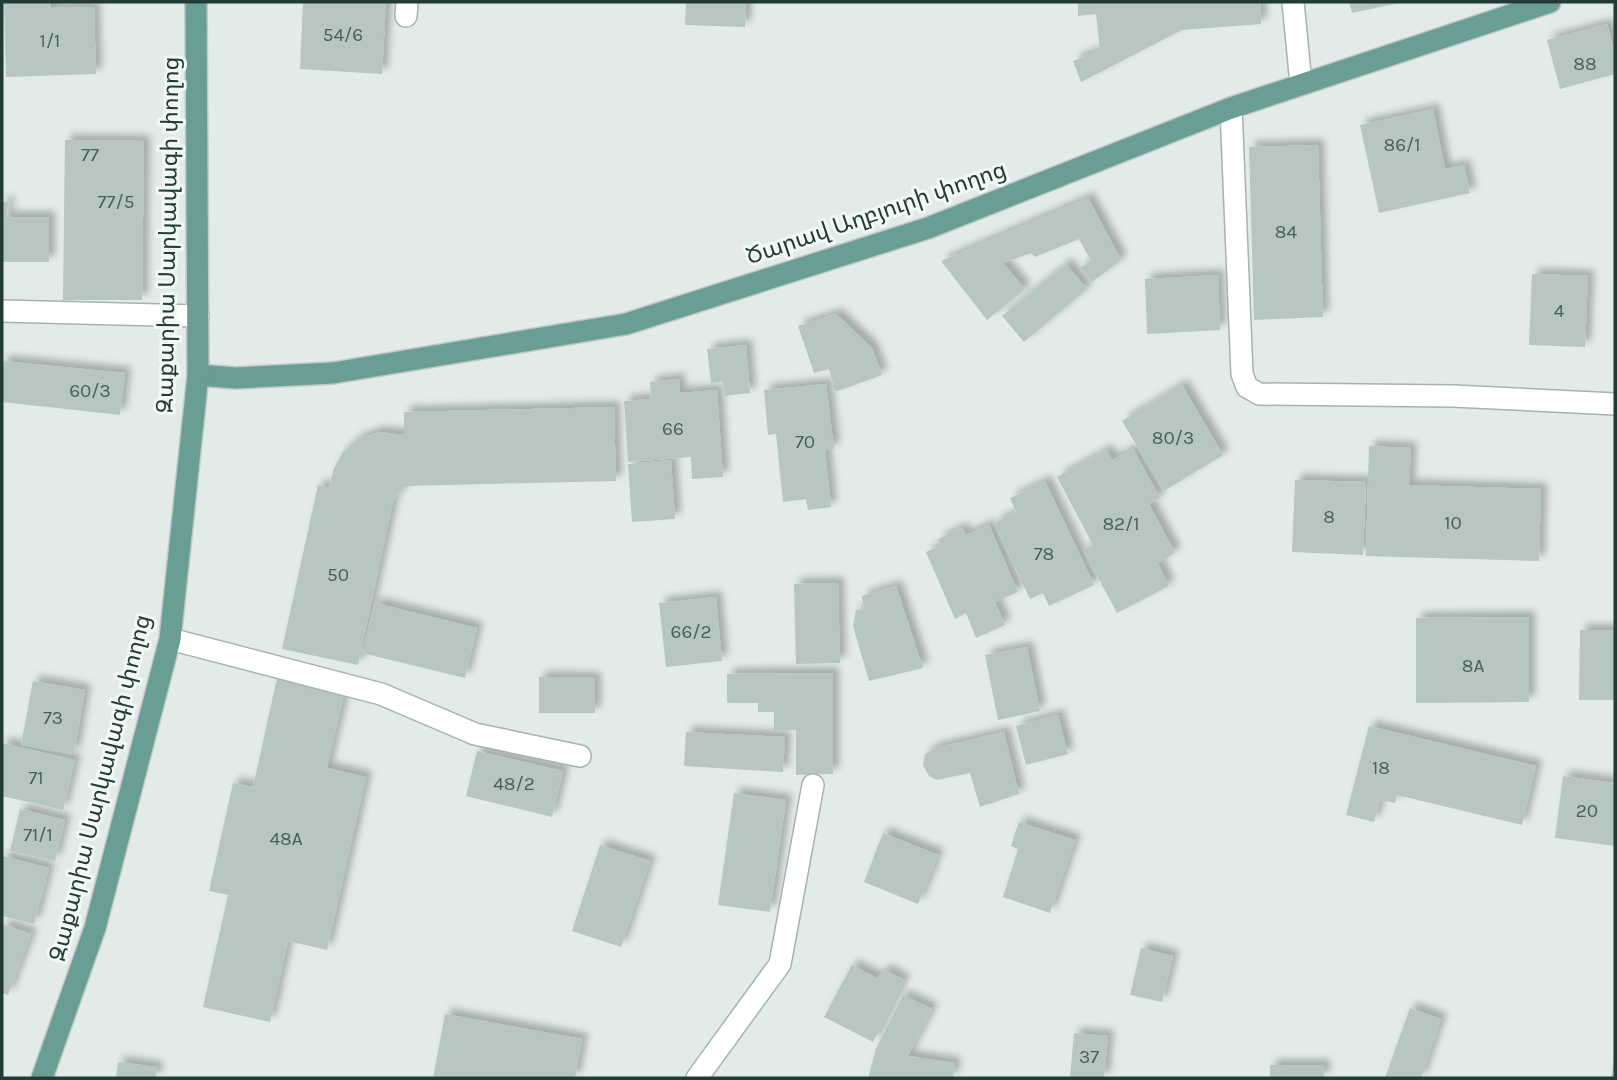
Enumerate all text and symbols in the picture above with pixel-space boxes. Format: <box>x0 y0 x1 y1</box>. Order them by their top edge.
house number: 54/6 <box>323 24 363 46</box>
house number: 1/1 <box>40 30 60 52</box>
house number: 88 <box>1573 53 1597 75</box>
street label: Զաքարիա Սարկավագի փողոց <box>151 56 185 414</box>
house number: 86/1 <box>1383 134 1421 156</box>
house number: 77 <box>81 144 99 166</box>
street label: Ծարավ Աղբյուրի փողոց <box>742 156 1010 270</box>
house number: 77/5 <box>98 191 134 213</box>
house number: 84 <box>1275 221 1298 243</box>
house number: 4 <box>1554 300 1565 322</box>
house number: 60/3 <box>69 380 111 402</box>
house number: 66 <box>662 418 684 440</box>
house number: 80/3 <box>1152 427 1194 449</box>
house number: 70 <box>795 431 815 453</box>
house number: 8 <box>1323 506 1335 528</box>
house number: 10 <box>1444 512 1462 534</box>
house number: 82/1 <box>1102 513 1140 535</box>
house number: 78 <box>1034 543 1054 565</box>
house number: 50 <box>327 564 349 586</box>
street label: Զաքարիա Սարկավագի փողոց <box>44 612 156 964</box>
house number: 66/2 <box>671 621 711 643</box>
house number: 8A <box>1462 655 1484 677</box>
house number: 73 <box>43 707 63 729</box>
house number: 18 <box>1372 757 1390 779</box>
house number: 71 <box>28 767 44 789</box>
house number: 48/2 <box>493 773 535 795</box>
house number: 20 <box>1576 800 1598 822</box>
house number: 71/1 <box>23 824 53 846</box>
house number: 48A <box>269 828 303 850</box>
house number: 37 <box>1079 1046 1099 1068</box>

